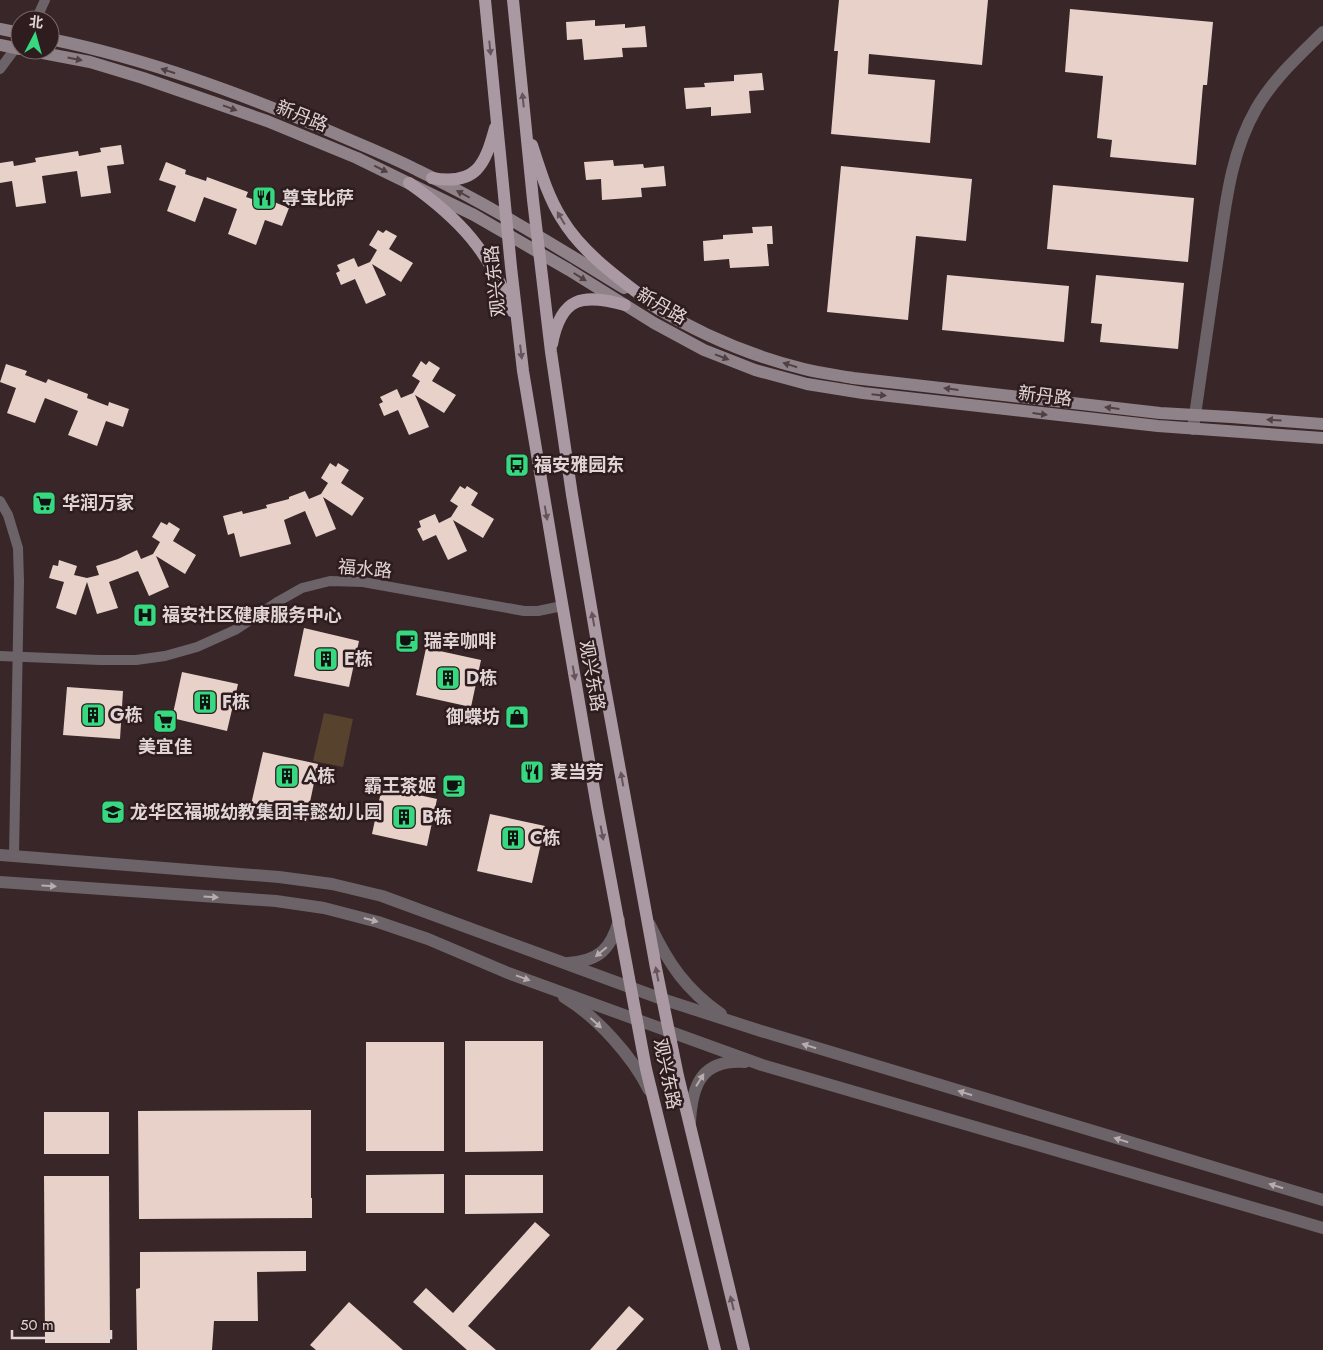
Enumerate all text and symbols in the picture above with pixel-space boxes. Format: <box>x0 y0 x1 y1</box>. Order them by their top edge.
north arrow <box>10 10 60 60</box>
text: 北 <box>28 11 44 33</box>
one-way arrow <box>486 41 494 57</box>
one-way arrow <box>68 56 84 64</box>
one-way arrow <box>161 67 176 75</box>
one-way arrow <box>519 92 527 108</box>
street label: 新丹路 <box>272 94 332 138</box>
one-way arrow <box>223 104 238 112</box>
one-way arrow <box>373 165 388 173</box>
restaurant icon: 尊宝比萨 <box>251 185 277 211</box>
place label: 尊宝比萨 <box>282 185 354 211</box>
one-way arrow <box>456 190 471 198</box>
one-way arrow <box>557 211 566 224</box>
street label: 观兴东路 <box>478 244 512 318</box>
one-way arrow <box>574 273 587 282</box>
street label: 新丹路 <box>632 281 692 331</box>
one-way arrow <box>517 345 525 361</box>
one-way arrow <box>714 354 729 361</box>
one-way arrow <box>783 361 798 369</box>
street label: 新丹路 <box>1017 380 1073 412</box>
one-way arrow <box>943 385 959 393</box>
one-way arrow <box>871 391 887 399</box>
one-way arrow <box>1104 404 1120 412</box>
one-way arrow <box>1033 410 1049 418</box>
one-way arrow <box>1266 416 1282 424</box>
bus stop icon: 福安雅园东 <box>504 452 530 478</box>
place label: 福安雅园东 <box>534 452 624 478</box>
supermarket icon: 华润万家 <box>31 490 57 516</box>
place label: 华润万家 <box>62 490 134 516</box>
one-way arrow <box>543 505 551 521</box>
street label: 福水路 <box>337 554 393 584</box>
hospital icon: 福安社区健康服务中心 <box>132 602 158 628</box>
place label: 福安社区健康服务中心 <box>162 602 342 628</box>
one-way arrow <box>588 611 596 627</box>
cafe icon: 瑞幸咖啡 <box>394 628 420 654</box>
place label: 瑞幸咖啡 <box>424 628 496 654</box>
street label: 观兴东路 <box>573 638 611 714</box>
building icon: E栋 <box>313 646 339 672</box>
place label: E栋 <box>344 646 373 672</box>
building icon: D栋 <box>435 665 461 691</box>
place label: D栋 <box>466 665 497 691</box>
one-way arrow <box>570 665 578 681</box>
building icon: F栋 <box>192 689 218 715</box>
place label: F栋 <box>222 689 250 715</box>
building icon: G栋 <box>80 702 106 728</box>
place label: G栋 <box>110 702 143 728</box>
place label: 御蝶坊 <box>445 704 500 730</box>
shop icon: 御蝶坊 <box>504 704 530 730</box>
supermarket icon: 美宜佳 <box>152 708 178 734</box>
place label: 美宜佳 <box>138 734 192 760</box>
restaurant icon: 麦当劳 <box>519 759 545 785</box>
place label: 麦当劳 <box>550 759 604 785</box>
building icon: A栋 <box>274 763 300 789</box>
place label: A栋 <box>303 763 335 789</box>
one-way arrow <box>617 771 625 787</box>
place label: 霸王茶姬 <box>364 773 436 799</box>
cafe icon: 霸王茶姬 <box>441 773 467 799</box>
school or university icon: 龙华区福城幼教集团丰懿幼儿园 <box>100 799 126 825</box>
place label: 龙华区福城幼教集团丰懿幼儿园 <box>130 799 382 825</box>
building icon: B栋 <box>391 804 417 830</box>
place label: B栋 <box>422 804 452 830</box>
building icon: C栋 <box>500 825 526 851</box>
place label: C栋 <box>530 825 561 851</box>
one-way arrow <box>599 825 607 841</box>
one-way arrow <box>41 882 57 890</box>
one-way arrow <box>203 893 219 901</box>
one-way arrow <box>363 916 379 924</box>
one-way arrow <box>594 947 607 958</box>
one-way arrow <box>653 965 661 981</box>
one-way arrow <box>516 974 531 982</box>
one-way arrow <box>590 1017 602 1029</box>
street label: 观兴东路 <box>647 1036 687 1112</box>
one-way arrow <box>802 1041 817 1049</box>
one-way arrow <box>696 1073 705 1087</box>
one-way arrow <box>957 1088 972 1096</box>
one-way arrow <box>1113 1135 1128 1143</box>
one-way arrow <box>1269 1182 1284 1190</box>
one-way arrow <box>728 1295 736 1310</box>
scale bar <box>12 1308 111 1340</box>
text: 50 m <box>20 1314 54 1336</box>

